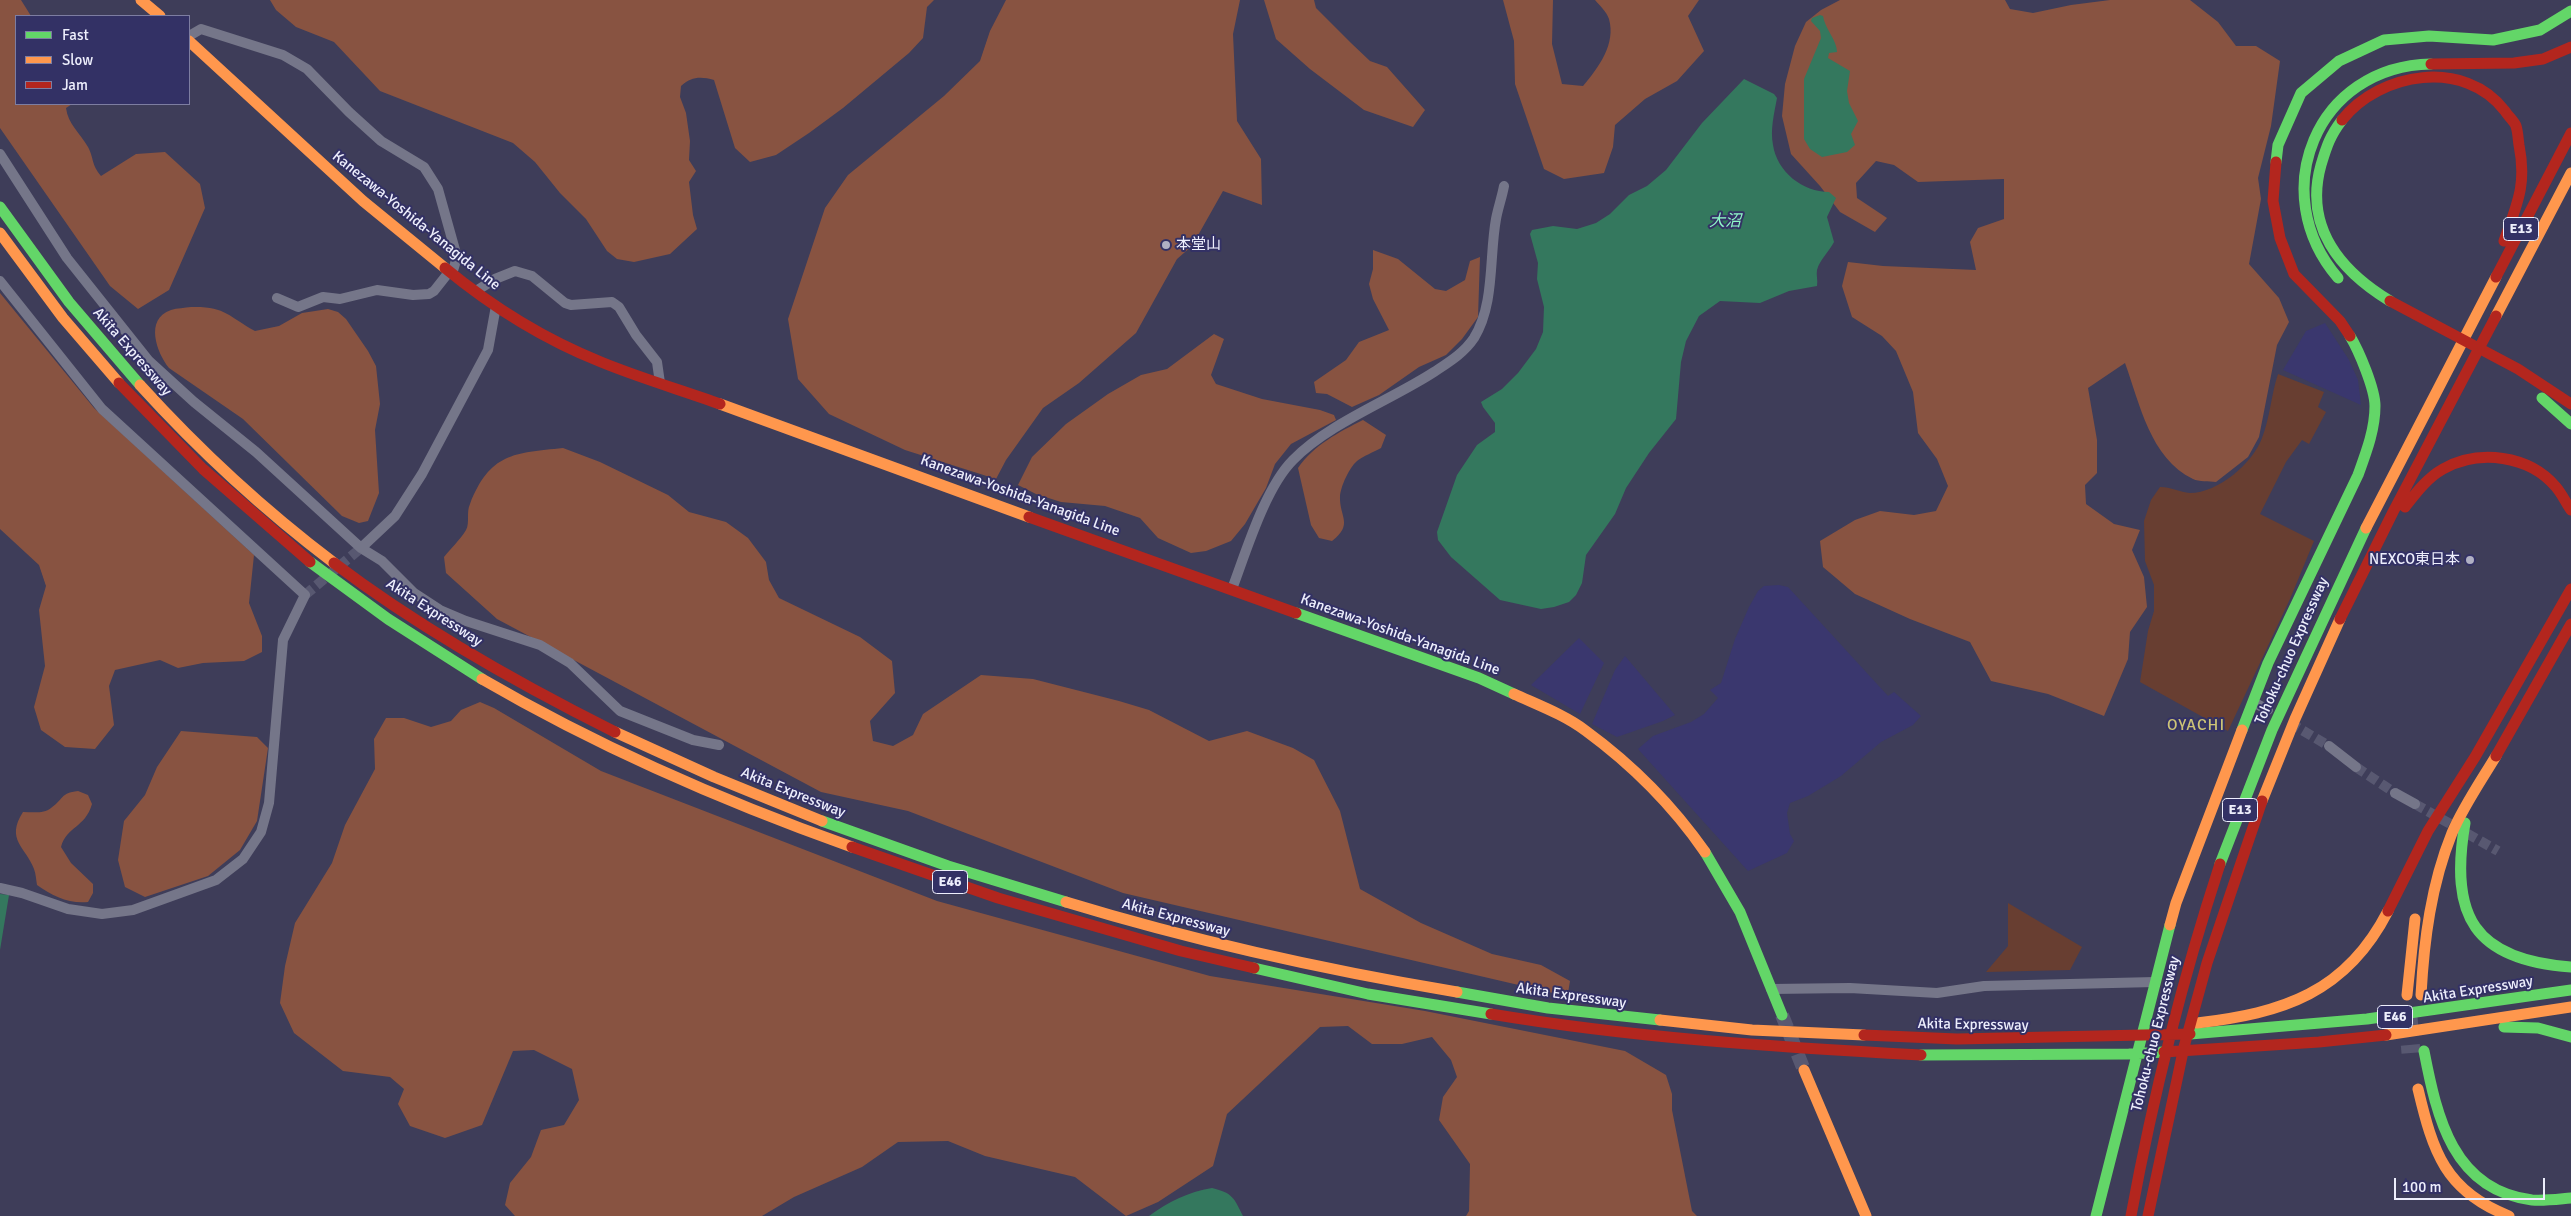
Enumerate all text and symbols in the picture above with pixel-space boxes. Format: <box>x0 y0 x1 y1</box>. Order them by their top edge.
legend <box>15 15 190 105</box>
text: Fast <box>62 26 89 44</box>
text: Slow <box>62 51 93 69</box>
text: Jam <box>62 76 88 94</box>
street label: Kanezawa-Yoshida-Yanagida Line <box>328 148 504 294</box>
water label: 大沼 <box>1709 212 1741 232</box>
road number: E13 <box>2504 218 2538 240</box>
place label: 本堂山 <box>1176 236 1221 254</box>
marker: 本堂山 <box>1160 239 1172 251</box>
street label: Akita Expressway <box>89 304 175 400</box>
street label: Kanezawa-Yoshida-Yanagida Line <box>918 451 1122 541</box>
place label: NEXCO東日本 <box>2369 551 2460 569</box>
marker: NEXCO東日本 <box>2464 554 2476 566</box>
street label: Akita Expressway <box>383 575 485 651</box>
street label: Tohoku-chuo Expressway <box>2251 575 2333 727</box>
street label: Kanezawa-Yoshida-Yanagida Line <box>1298 590 1502 680</box>
district label: OYACHI <box>2166 716 2226 736</box>
street label: Akita Expressway <box>738 764 848 822</box>
road number: E13 <box>2222 798 2258 822</box>
road number: E46 <box>932 870 968 894</box>
street label: Akita Expressway <box>1120 895 1232 941</box>
street label: Tohoku-chuo Expressway <box>2128 954 2184 1114</box>
street label: Akita Expressway <box>2422 972 2534 1008</box>
street label: Akita Expressway <box>1515 979 1627 1013</box>
road number: E46 <box>2378 1006 2412 1028</box>
street label: Akita Expressway <box>1917 1015 2029 1035</box>
scale bar <box>2396 1168 2547 1200</box>
text: 100 m <box>2402 1178 2442 1196</box>

